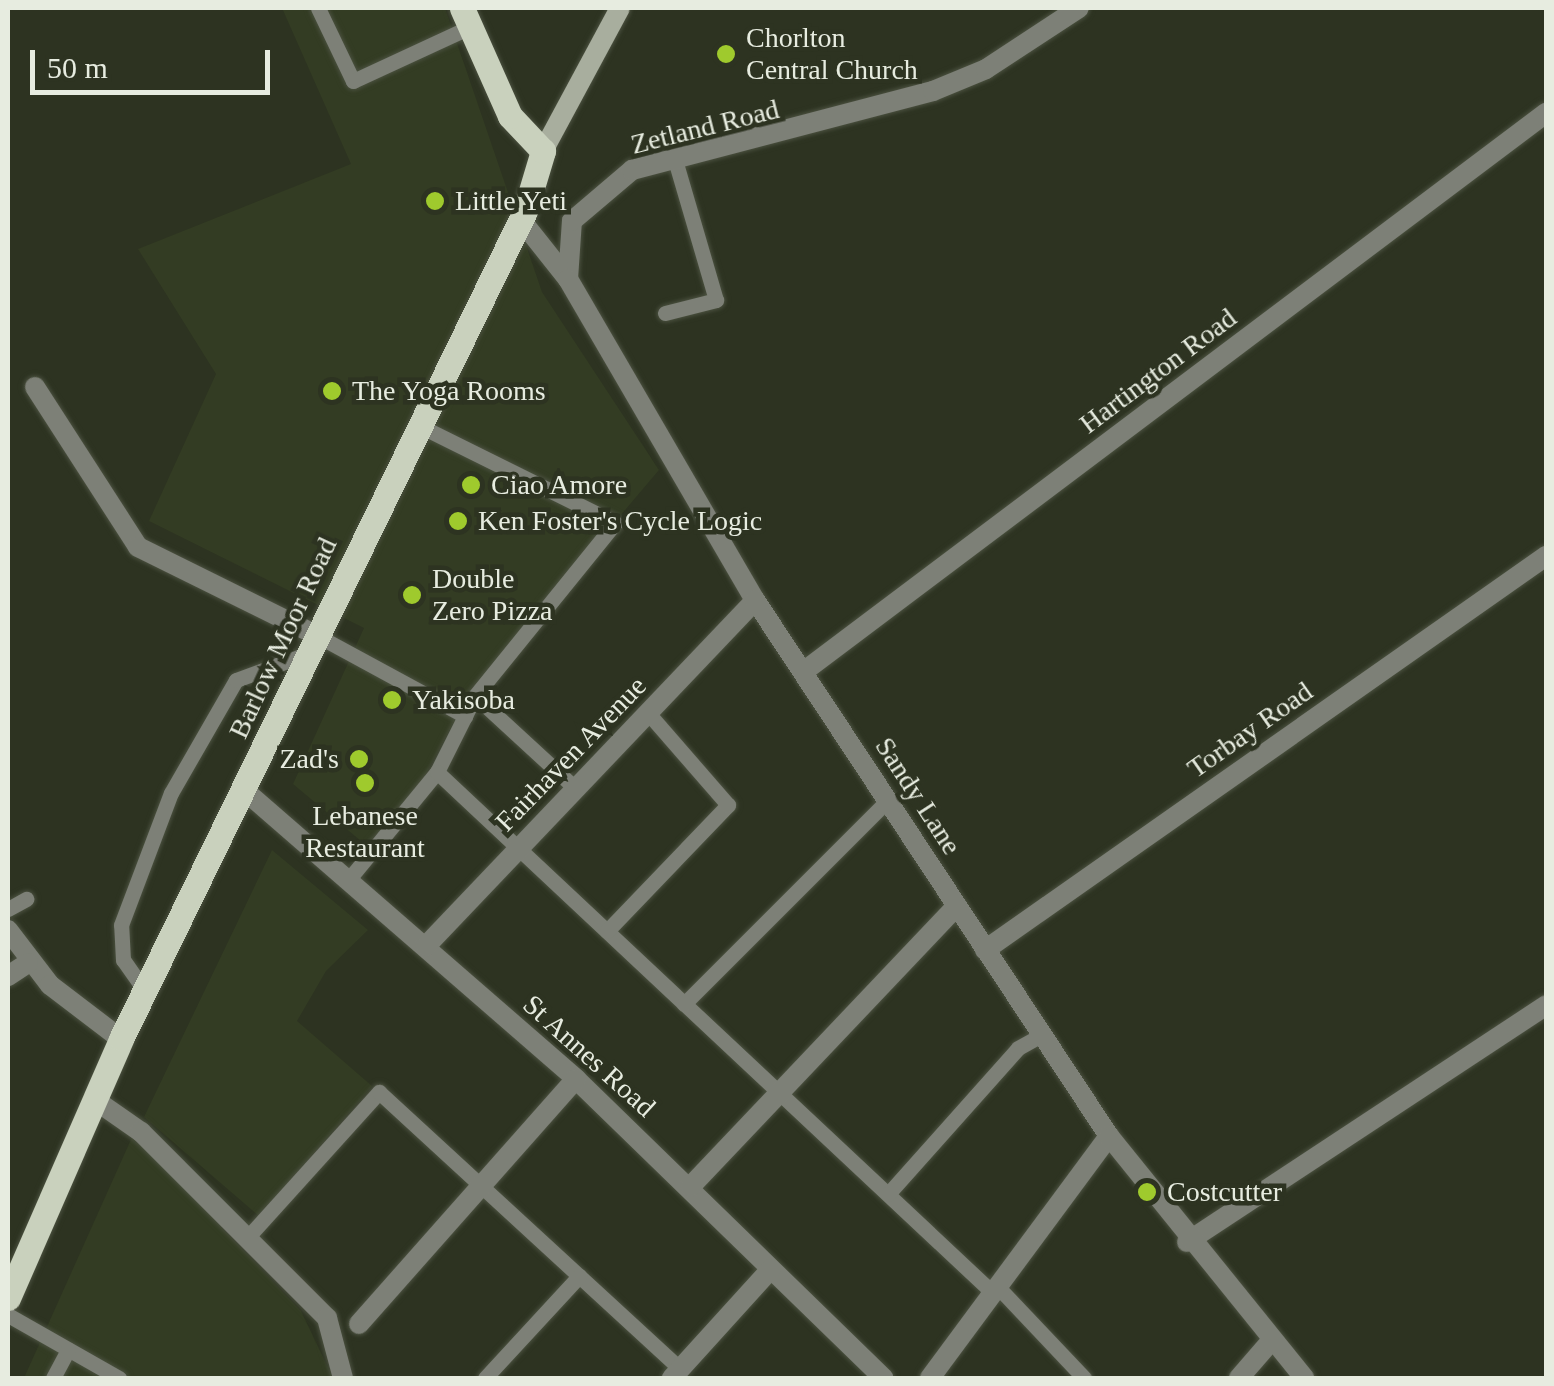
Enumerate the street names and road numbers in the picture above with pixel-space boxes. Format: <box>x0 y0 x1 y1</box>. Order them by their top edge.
street label: Zetland Road <box>627 92 783 162</box>
street label: Hartington Road <box>1073 301 1243 441</box>
street label: Barlow Moor Road <box>222 532 344 744</box>
street label: Fairhaven Avenue <box>488 669 654 839</box>
street label: Torbay Road <box>1181 675 1319 785</box>
street label: Sandy Lane <box>868 731 968 861</box>
street label: St Annes Road <box>515 987 663 1125</box>

